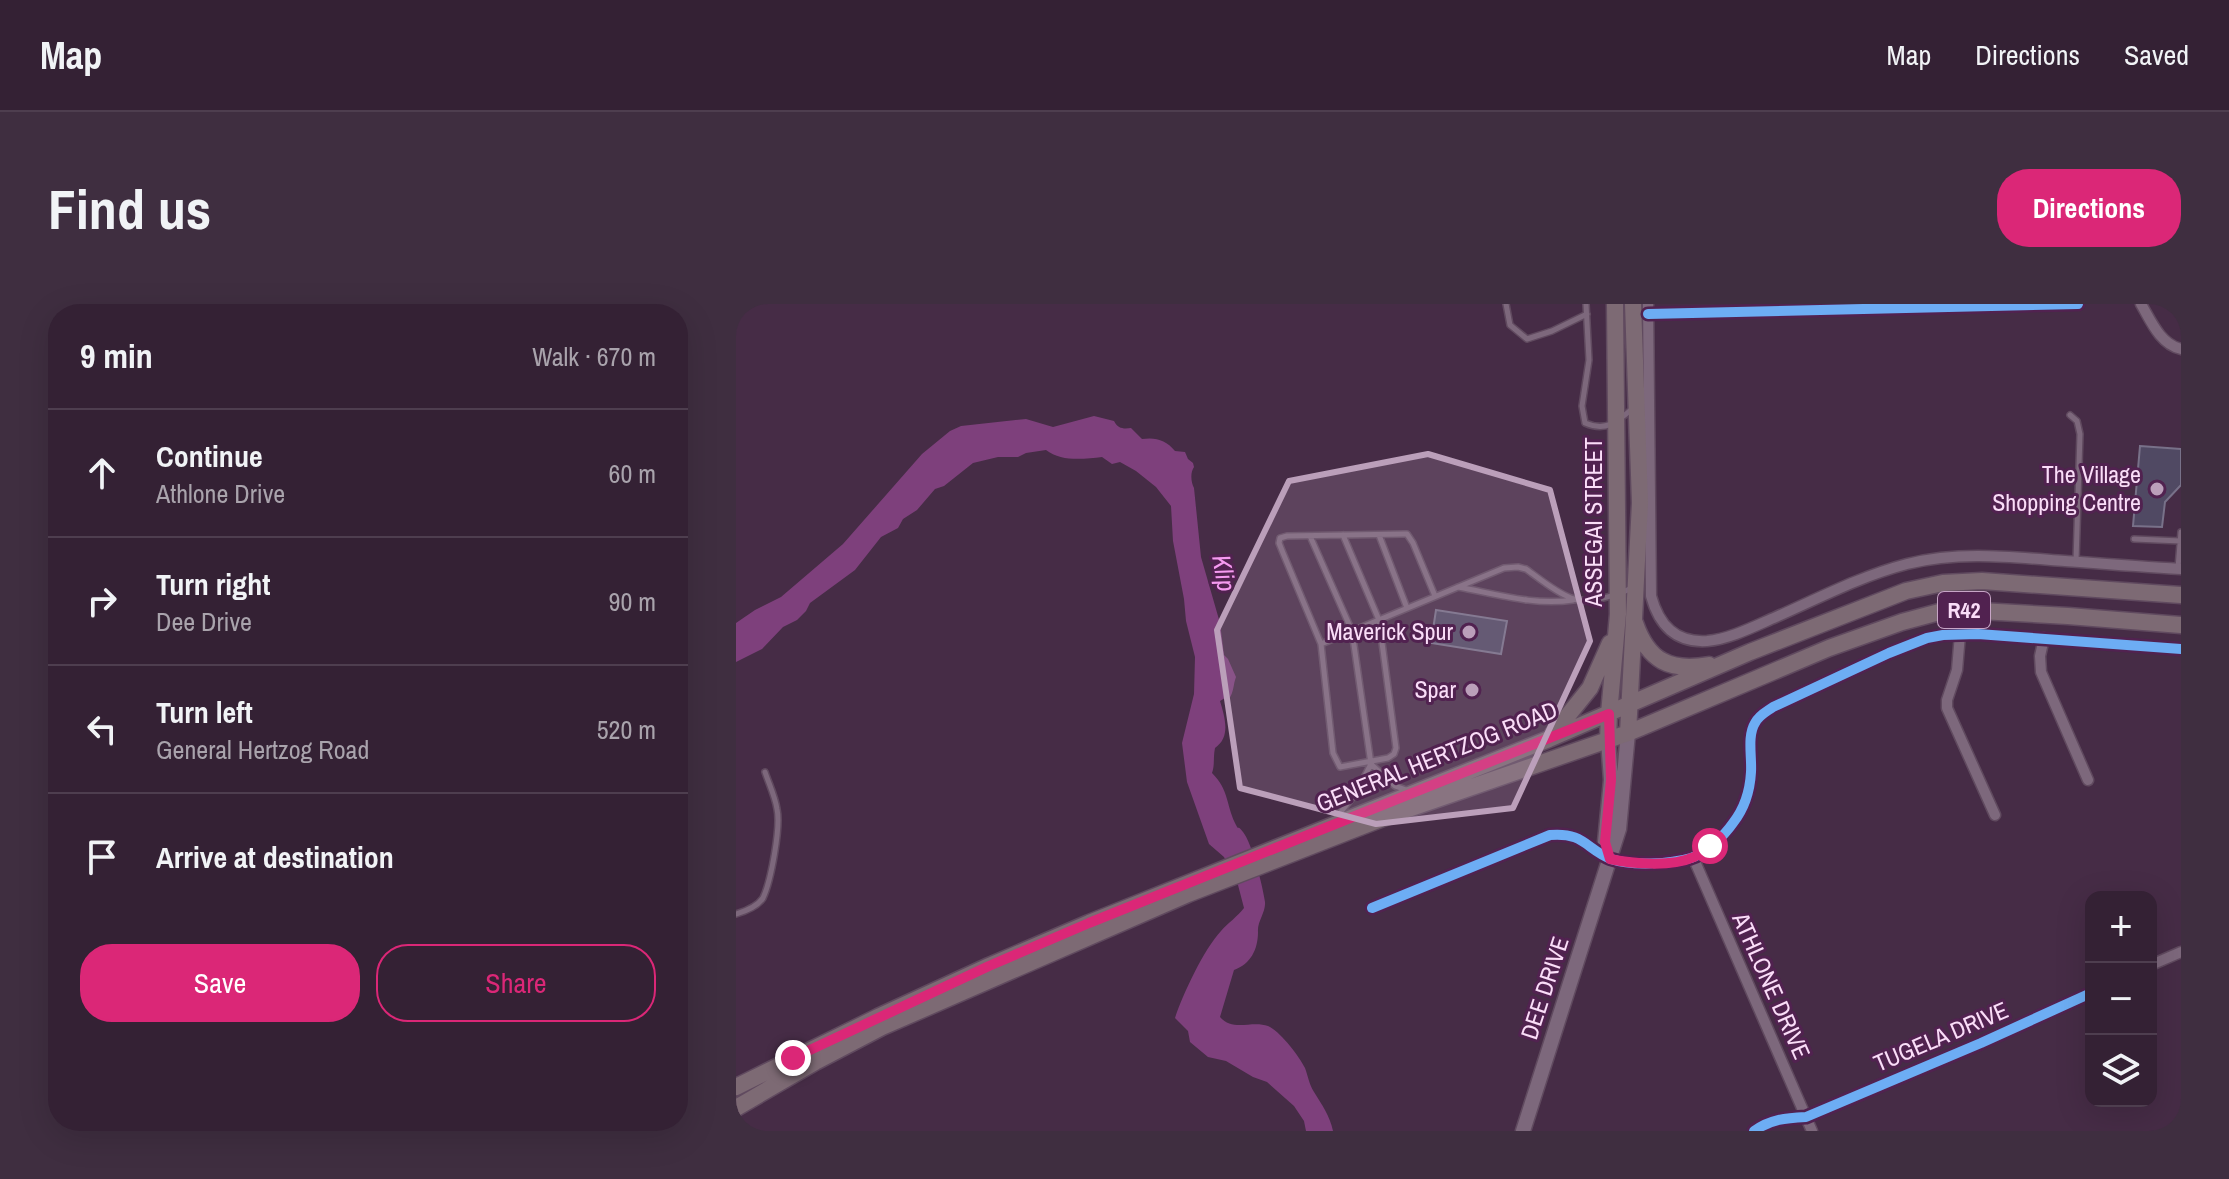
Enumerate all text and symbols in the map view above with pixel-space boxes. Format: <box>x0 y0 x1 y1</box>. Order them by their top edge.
text: Map <box>40 30 102 81</box>
text: Map <box>1887 36 1931 74</box>
text: Directions <box>1975 36 2080 74</box>
text: Saved <box>2124 36 2189 74</box>
button: Directions <box>1997 169 2181 247</box>
text: Find us <box>48 171 211 246</box>
text: 9 min <box>80 333 153 379</box>
text: Walk · 670 m <box>532 339 656 374</box>
text: Continue <box>156 436 263 476</box>
street label: ASSEGAI STREET <box>1577 437 1609 608</box>
icon: ahead <box>80 451 124 495</box>
text: 60 m <box>609 456 656 491</box>
place label: The Village Shopping Centre <box>1992 458 2141 518</box>
text: Athlone Drive <box>156 476 285 511</box>
marker: The Village Shopping Centre <box>2148 480 2166 498</box>
water label: Klip <box>1204 552 1245 594</box>
text: Turn right <box>156 564 270 604</box>
icon: right <box>80 579 124 623</box>
text: 90 m <box>609 584 656 619</box>
road number: R42 <box>1938 592 1990 628</box>
text: Dee Drive <box>156 604 252 639</box>
place label: Maverick Spur <box>1326 615 1453 647</box>
marker: Maverick Spur <box>1460 623 1478 641</box>
place label: Spar <box>1414 673 1456 705</box>
marker: Spar <box>1463 681 1481 699</box>
text: Turn left <box>156 692 253 732</box>
street label: GENERAL HERTZOG ROAD <box>1311 693 1562 819</box>
icon: left <box>80 707 124 751</box>
text: 520 m <box>597 712 656 747</box>
text: General Hertzog Road <box>156 732 369 767</box>
route start <box>1692 828 1728 864</box>
icon: arrive <box>80 835 124 879</box>
text: Arrive at destination <box>156 837 394 877</box>
map controls <box>2085 891 2157 1107</box>
button: + <box>2085 891 2157 963</box>
street label: ATHLONE DRIVE <box>1725 906 1818 1064</box>
street label: DEE DRIVE <box>1512 932 1576 1043</box>
button: Save <box>80 944 360 1022</box>
button: Share <box>376 944 656 1022</box>
button: − <box>2085 963 2157 1035</box>
street label: TUGELA DRIVE <box>1868 993 2013 1079</box>
button: layers <box>2085 1035 2157 1107</box>
route end <box>775 1040 811 1076</box>

